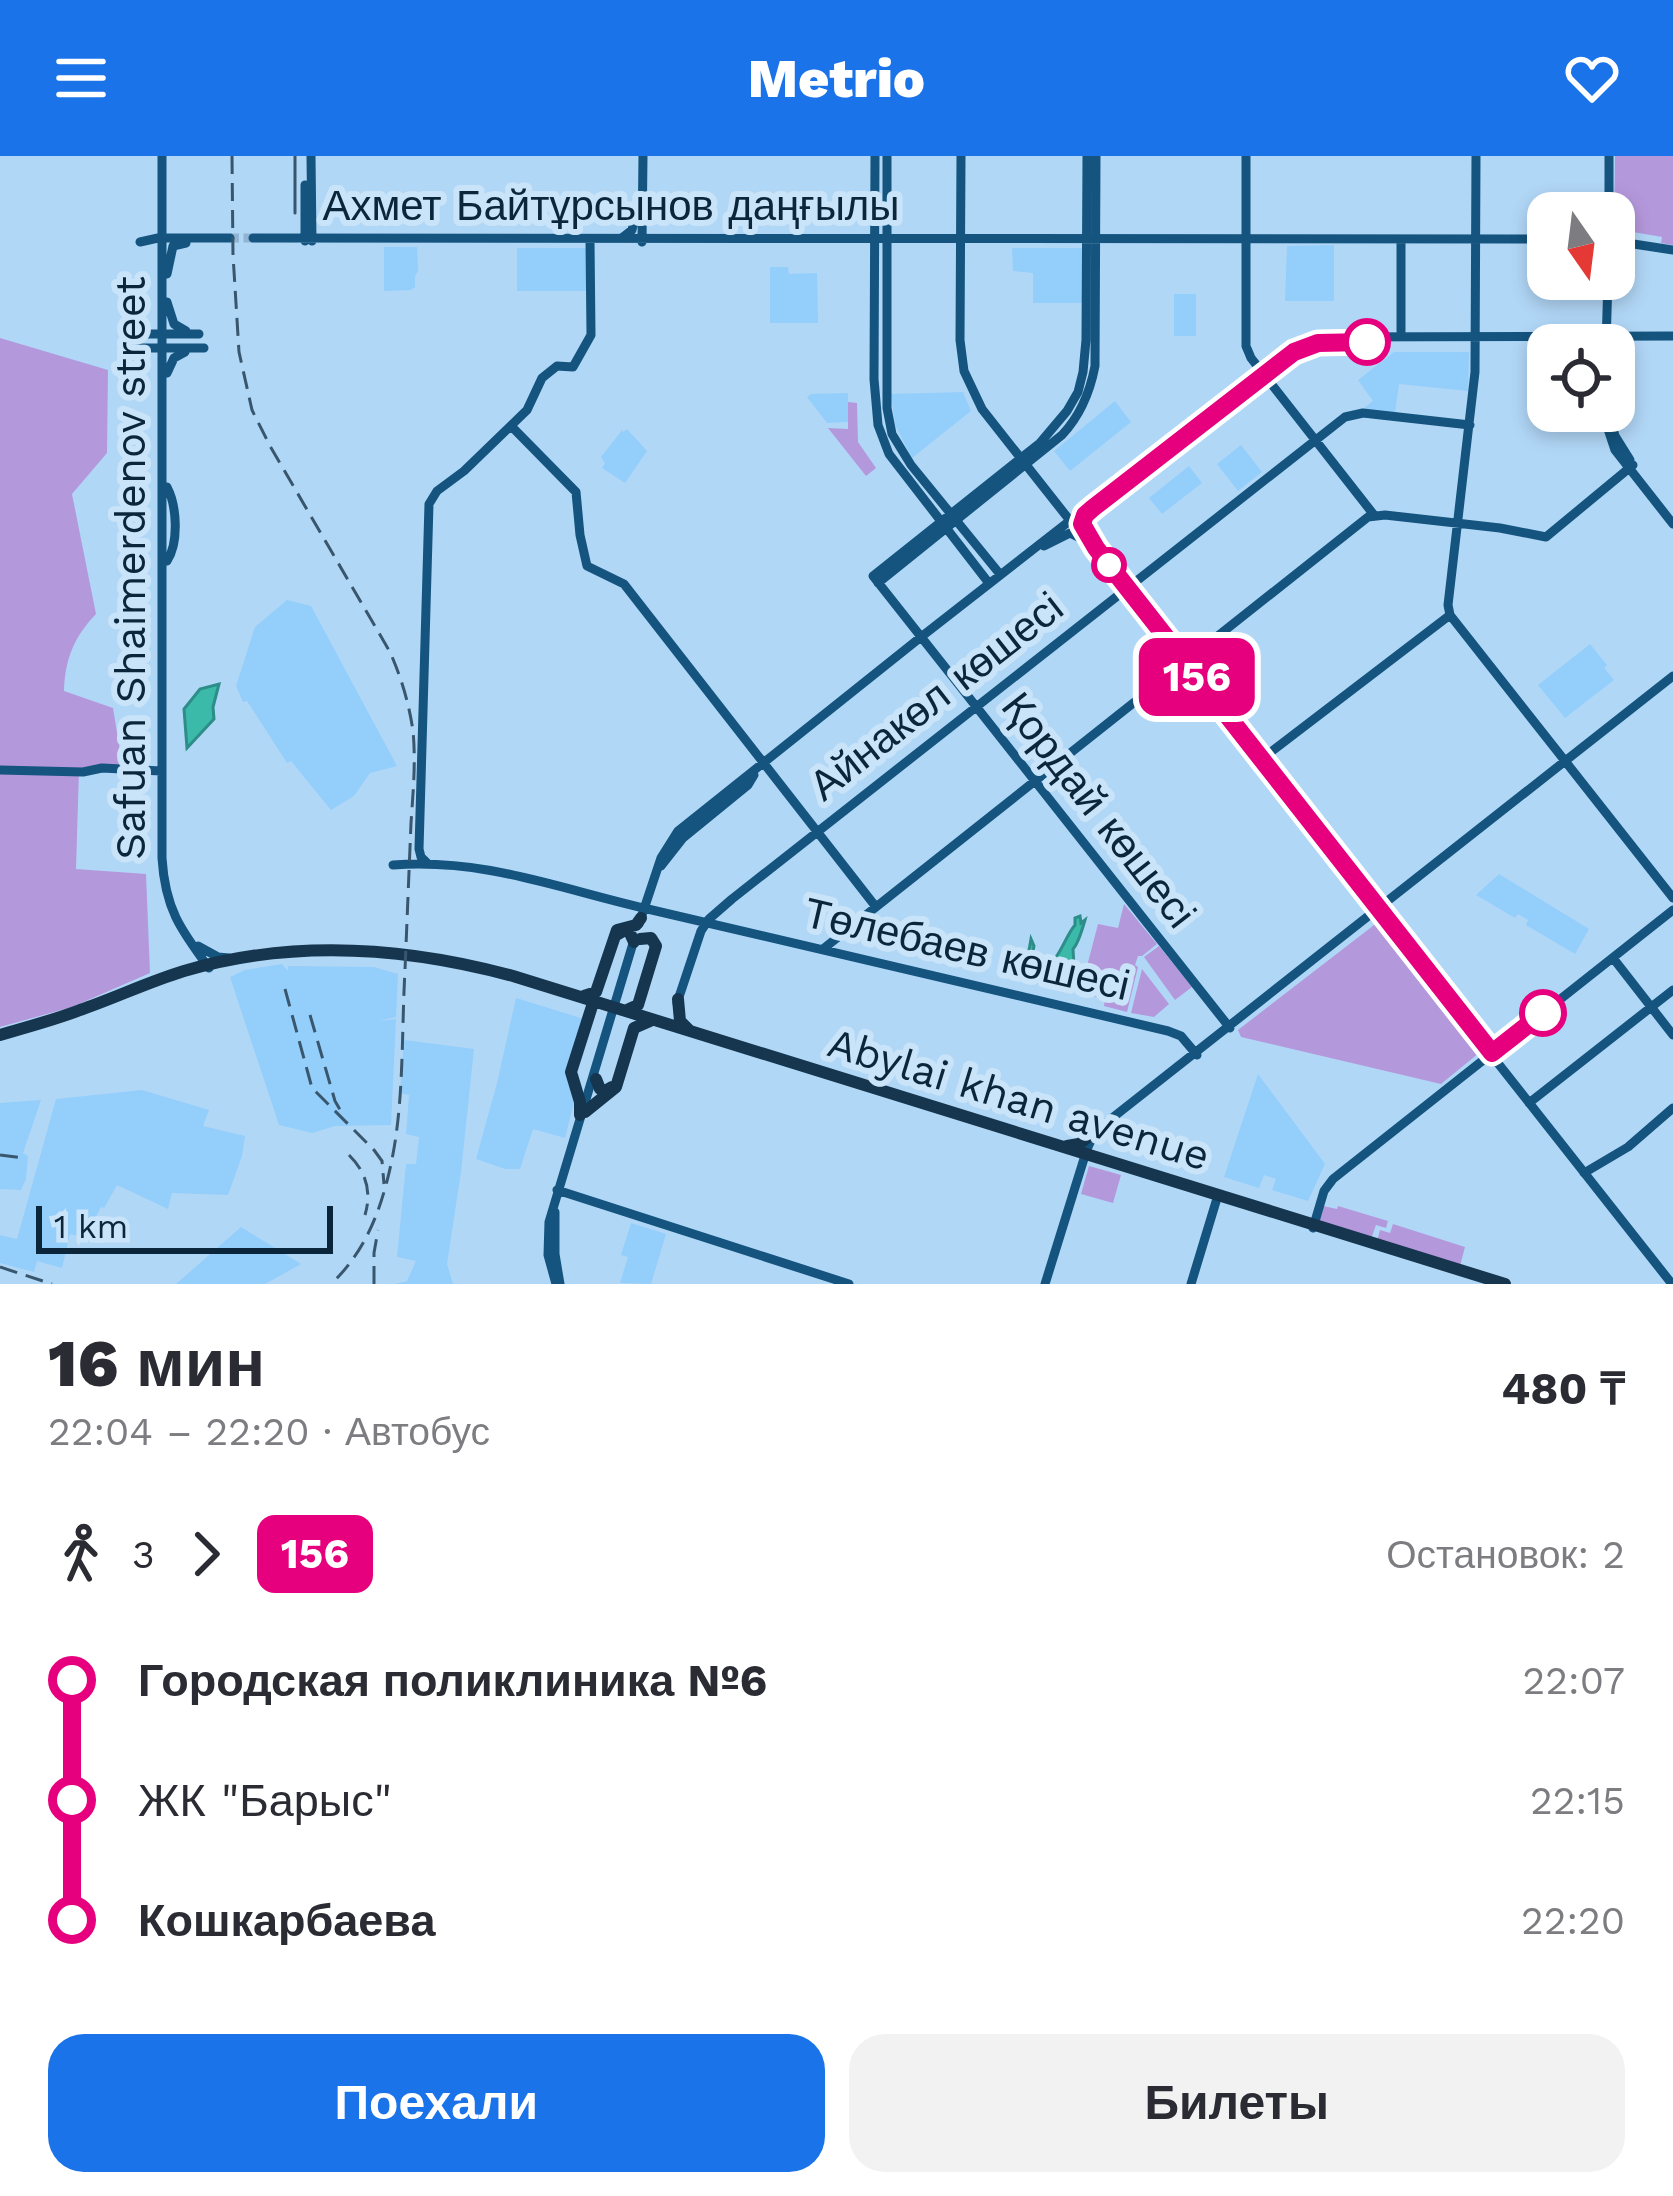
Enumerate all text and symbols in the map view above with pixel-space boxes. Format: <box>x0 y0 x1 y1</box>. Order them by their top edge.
icon: menu <box>48 45 114 111</box>
icon: heart <box>1559 45 1625 111</box>
text: Metrio <box>748 47 925 110</box>
street label: Ахмет Байтұрсынов даңғылы <box>322 181 900 230</box>
north arrow <box>1527 192 1635 300</box>
map controls <box>1527 192 1635 432</box>
street label: Safuan Shaimerdenov street <box>106 276 155 860</box>
unlabelled marker <box>1345 320 1389 364</box>
button: locate <box>1527 324 1635 432</box>
unlabelled marker <box>1093 549 1125 581</box>
street label: Айнакөл көшесі <box>800 582 1072 810</box>
line badge: 156 <box>1128 638 1266 716</box>
text: 156 <box>1163 652 1231 701</box>
street label: Қордай көшесі <box>992 683 1206 937</box>
street label: Төлебаев көшесі <box>800 888 1134 1010</box>
unlabelled marker <box>1521 991 1565 1035</box>
street label: Abylai khan avenue <box>822 1018 1216 1180</box>
scale bar <box>36 1200 333 1253</box>
text: 1 km <box>54 1207 128 1246</box>
text: 16 мин <box>48 1325 265 1402</box>
text: 480 ₸ <box>1501 1362 1625 1415</box>
text: 22:04 – 22:20 · Автобус <box>48 1409 490 1454</box>
icon: walk <box>48 1521 114 1587</box>
icon: forward <box>173 1521 239 1587</box>
text: 156 <box>281 1529 349 1578</box>
text: 3 <box>132 1532 155 1577</box>
text: Остановок: 2 <box>1386 1532 1625 1577</box>
text: Городская поликлиника №6 <box>138 1654 767 1707</box>
text: 22:07 <box>1523 1658 1625 1703</box>
text: ЖК "Барыс" <box>138 1774 392 1827</box>
text: 22:15 <box>1530 1778 1625 1823</box>
text: Кошкарбаева <box>138 1894 435 1947</box>
text: 22:20 <box>1521 1898 1625 1943</box>
button: Поехали <box>48 2034 825 2172</box>
button: Билеты <box>849 2034 1625 2172</box>

